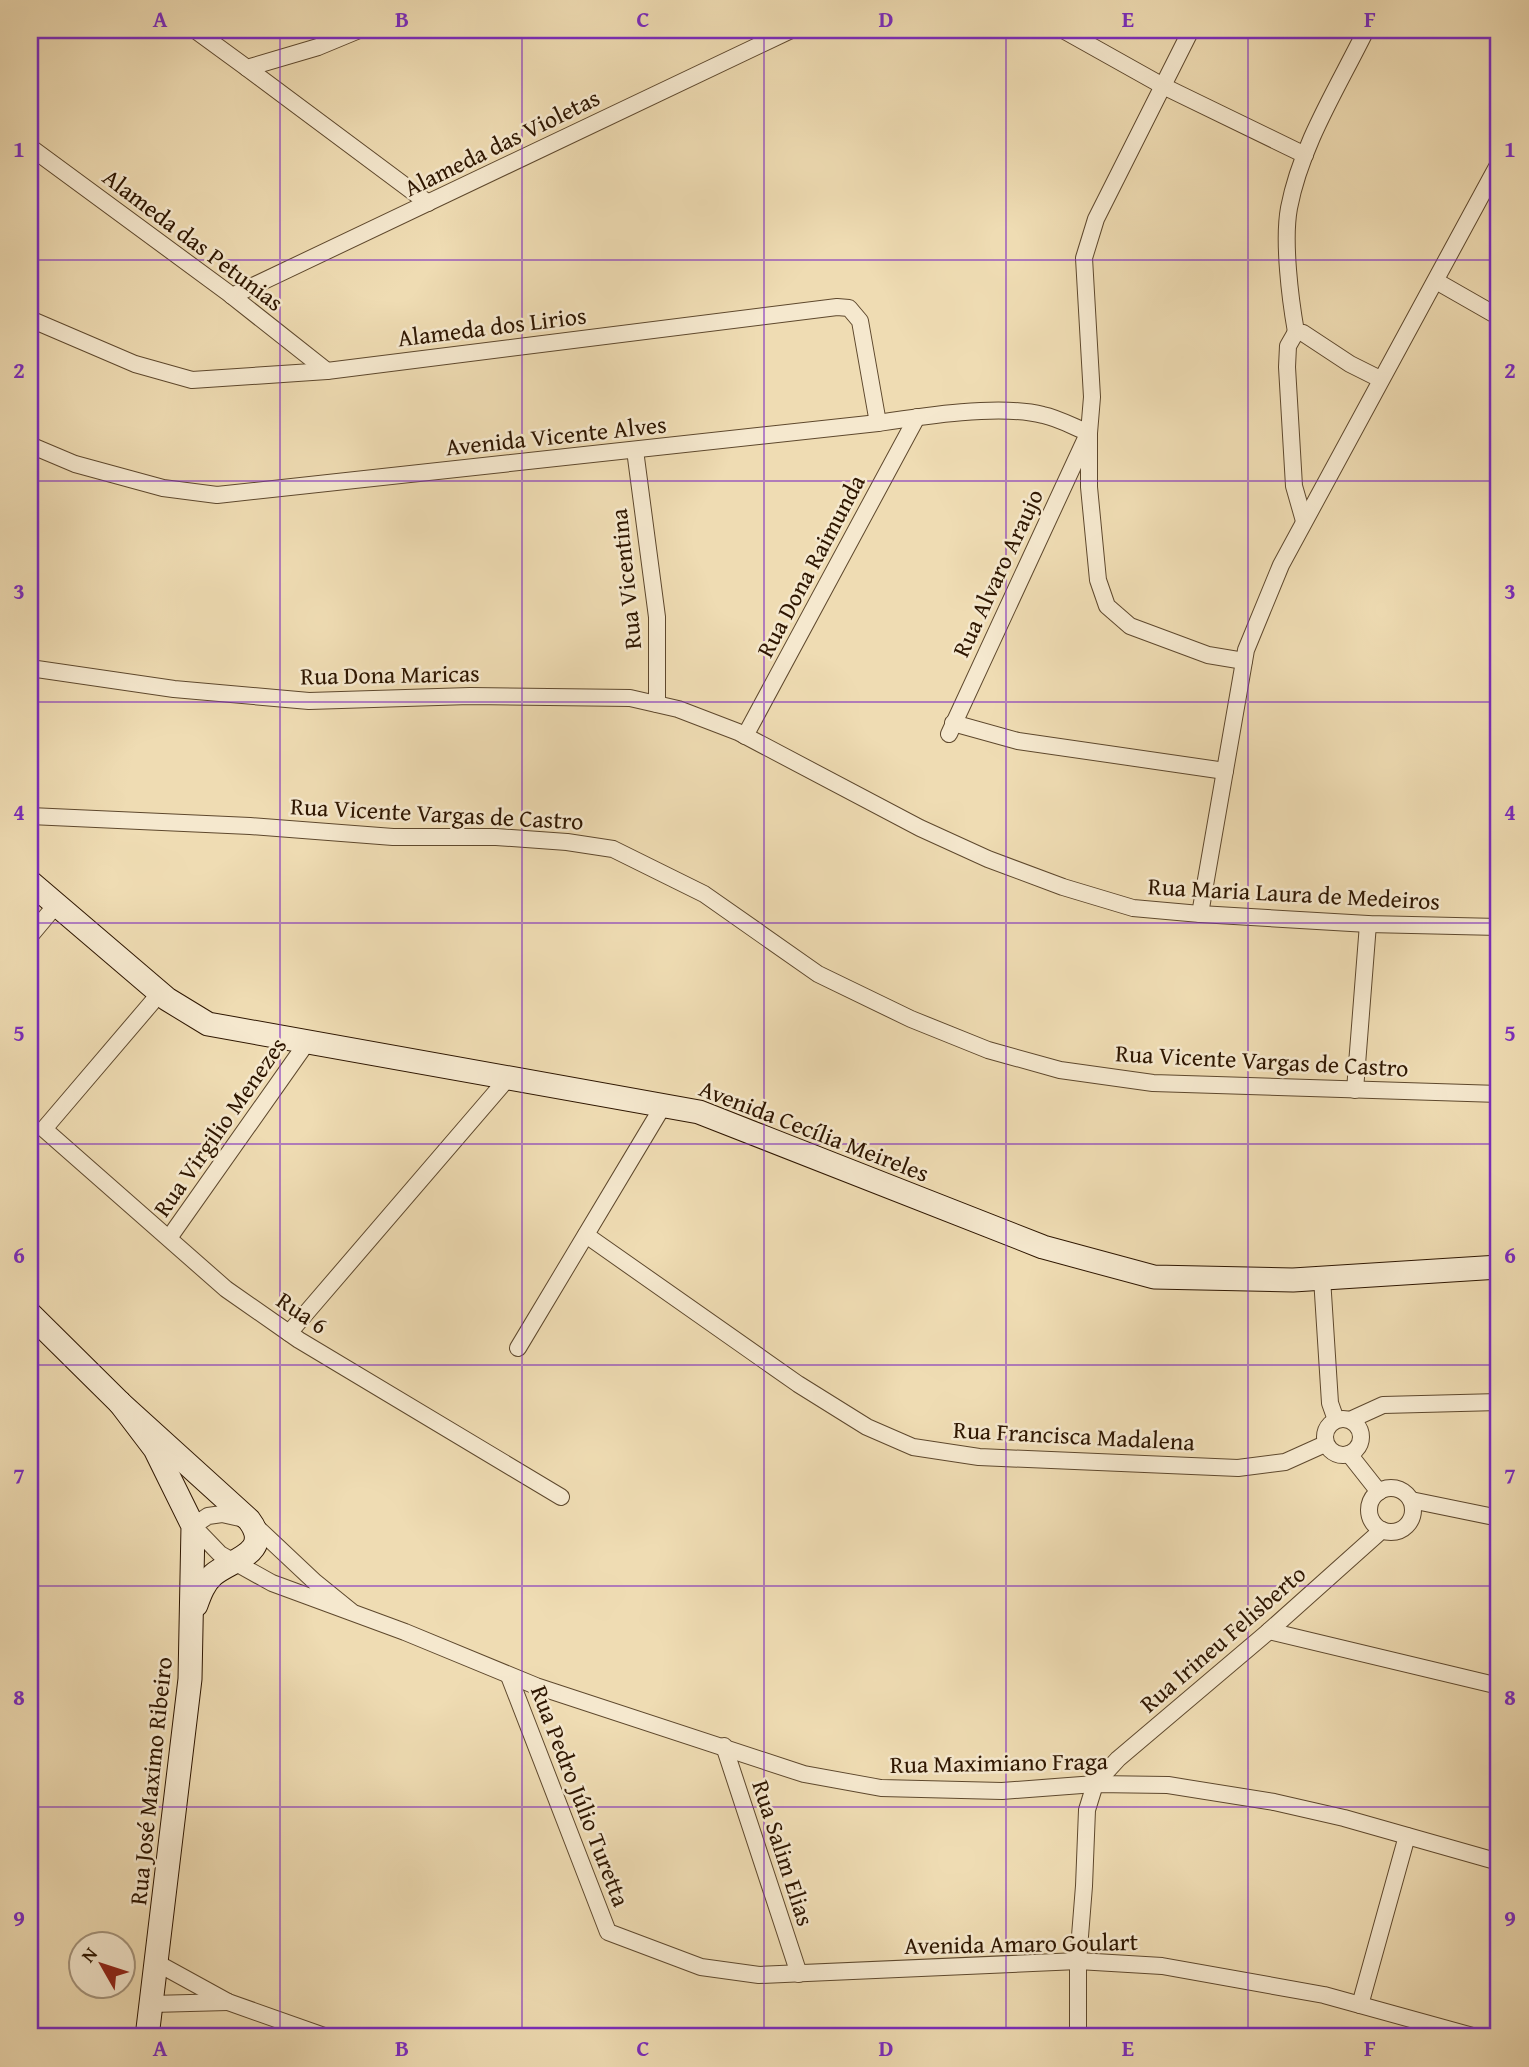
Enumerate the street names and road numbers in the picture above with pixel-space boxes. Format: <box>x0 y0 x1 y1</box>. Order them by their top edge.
street label: Alameda das Violetas <box>398 80 606 205</box>
street label: Alameda das Petunias <box>95 160 291 319</box>
street label: Alameda dos Lirios <box>396 298 588 355</box>
street label: Avenida Vicente Alves <box>444 406 668 465</box>
street label: Rua Dona Raimunda <box>748 468 874 663</box>
street label: Rua Alvaro Araujo <box>943 483 1052 663</box>
street label: Rua Vicentina <box>601 506 650 651</box>
street label: Rua Dona Maricas <box>300 655 480 694</box>
street label: Rua Vicente Vargas de Castro <box>290 788 584 839</box>
street label: Rua Maria Laura de Medeiros <box>1147 868 1441 919</box>
street label: Rua Virgilio Menezes <box>144 1030 295 1224</box>
street label: Rua Vicente Vargas de Castro <box>1115 1035 1409 1086</box>
street label: Avenida Cecília Meireles <box>694 1071 934 1190</box>
street label: Rua 6 <box>270 1283 335 1342</box>
street label: Rua Francisca Madalena <box>952 1412 1196 1459</box>
street label: Rua Irineu Felisberto <box>1132 1557 1313 1721</box>
street label: Rua José Maximo Ribeiro <box>120 1655 181 1907</box>
street label: Rua Pedro Júlio Turetta <box>522 1680 639 1912</box>
street label: Rua Maximiano Fraga <box>890 1743 1109 1782</box>
street label: Rua Salim Elias <box>743 1775 824 1930</box>
street label: Avenida Amaro Goulart <box>904 1924 1139 1963</box>

